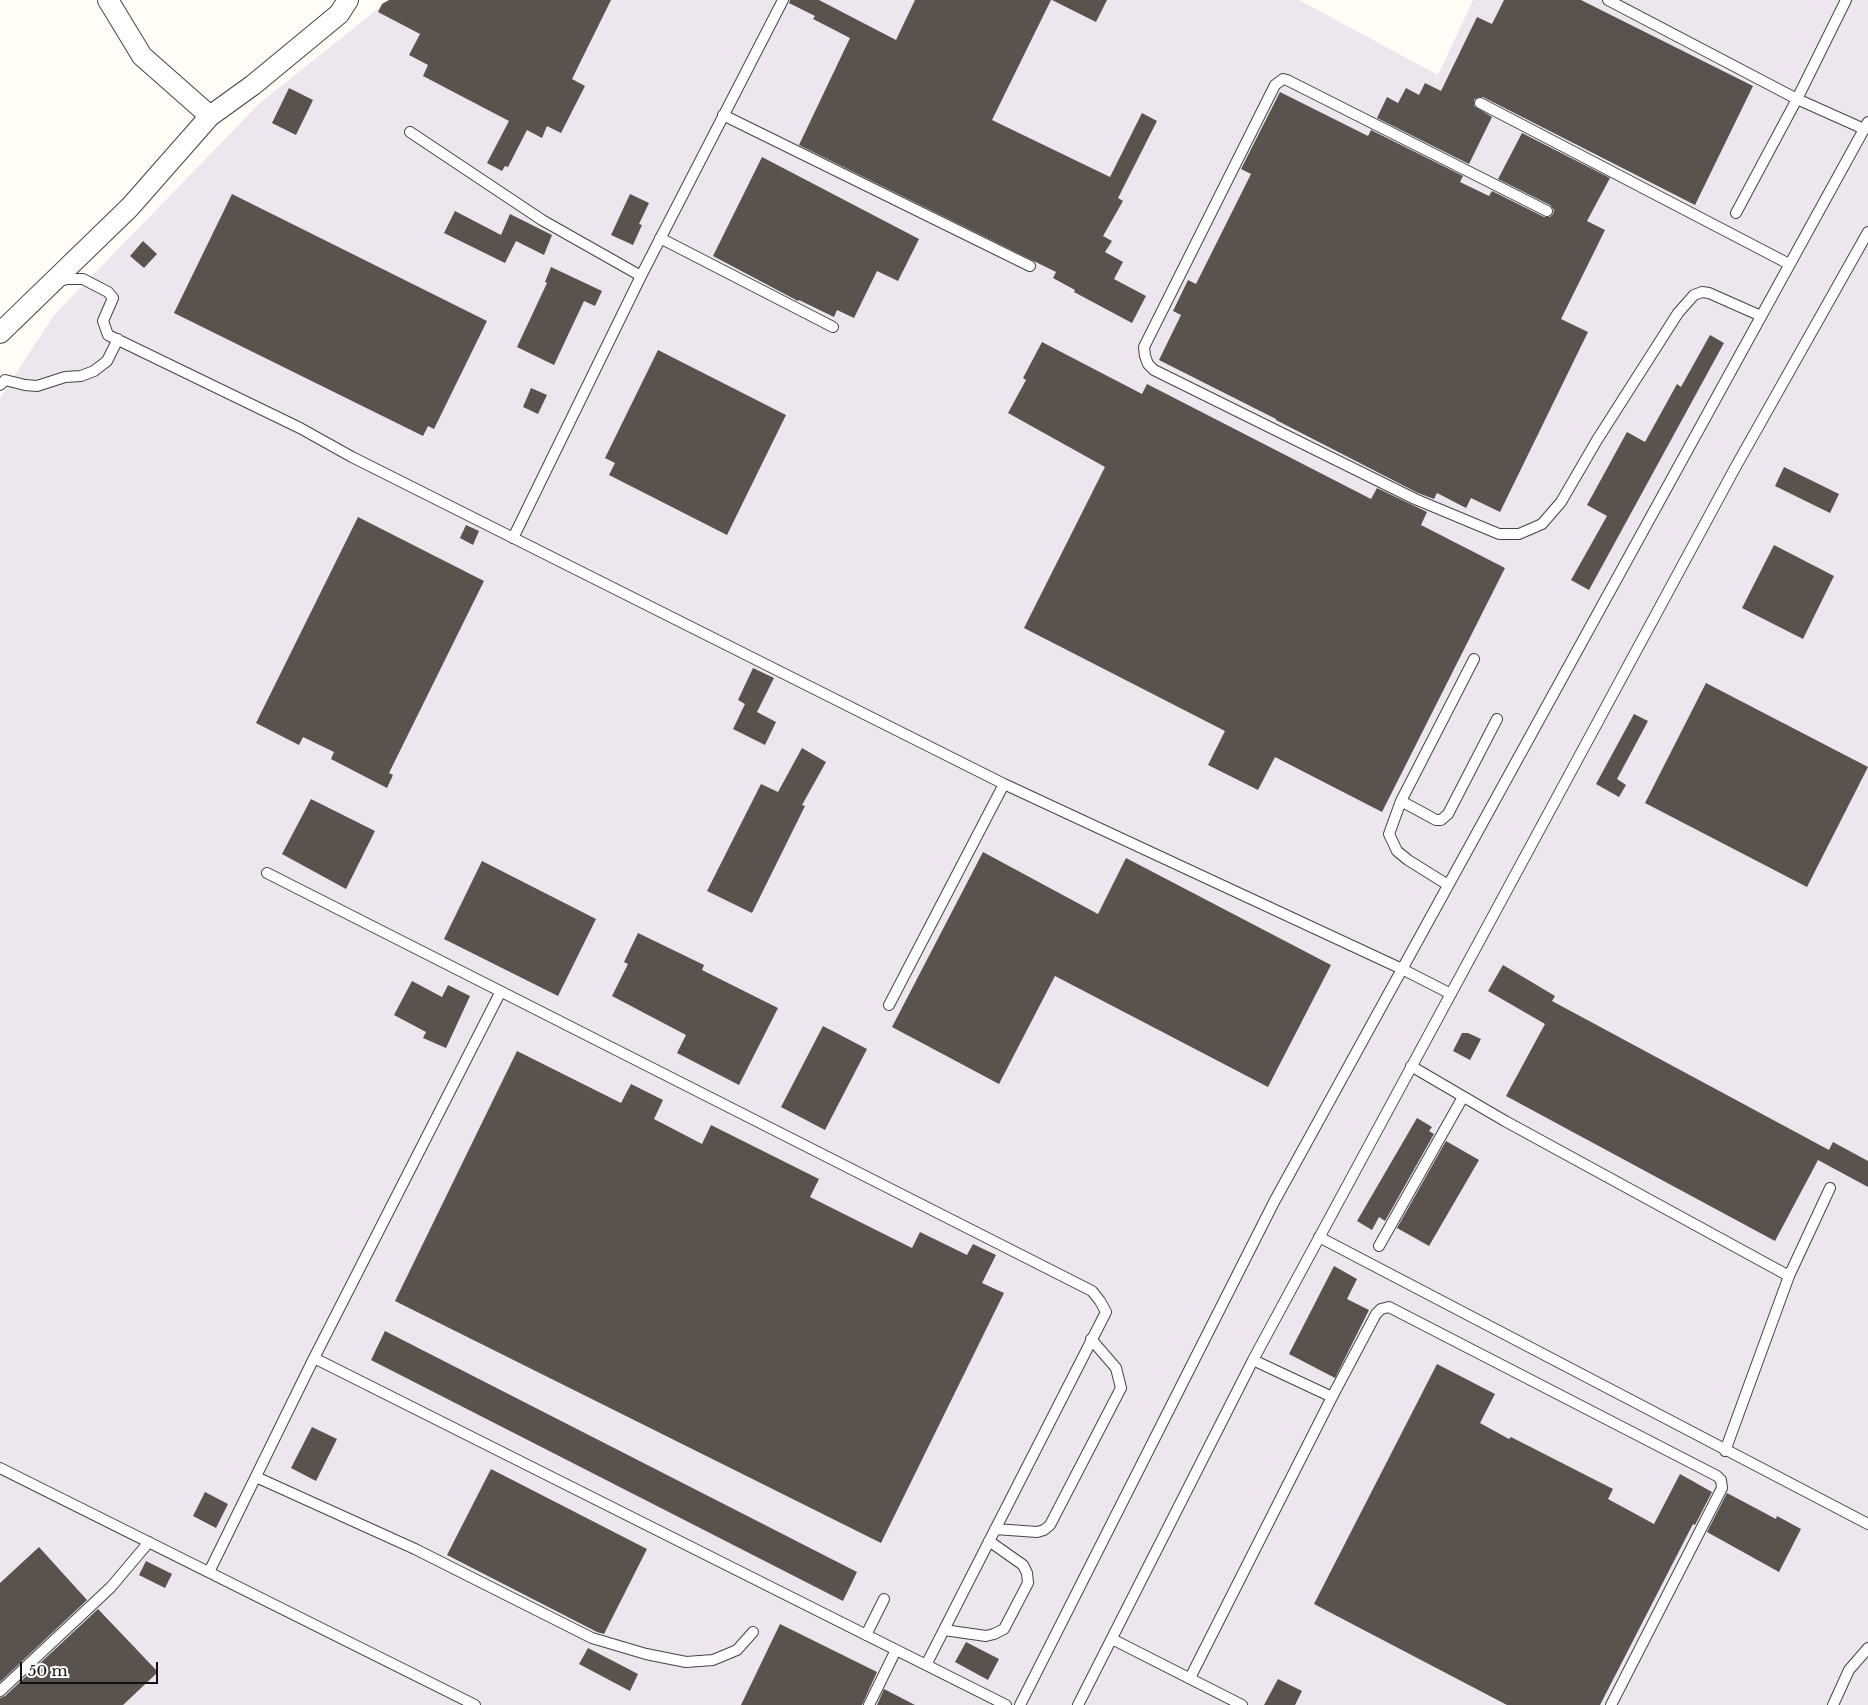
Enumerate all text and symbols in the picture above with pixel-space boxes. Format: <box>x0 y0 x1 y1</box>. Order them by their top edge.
scale bar <box>22 1652 160 1684</box>
text: 50 m <box>28 1661 68 1680</box>

